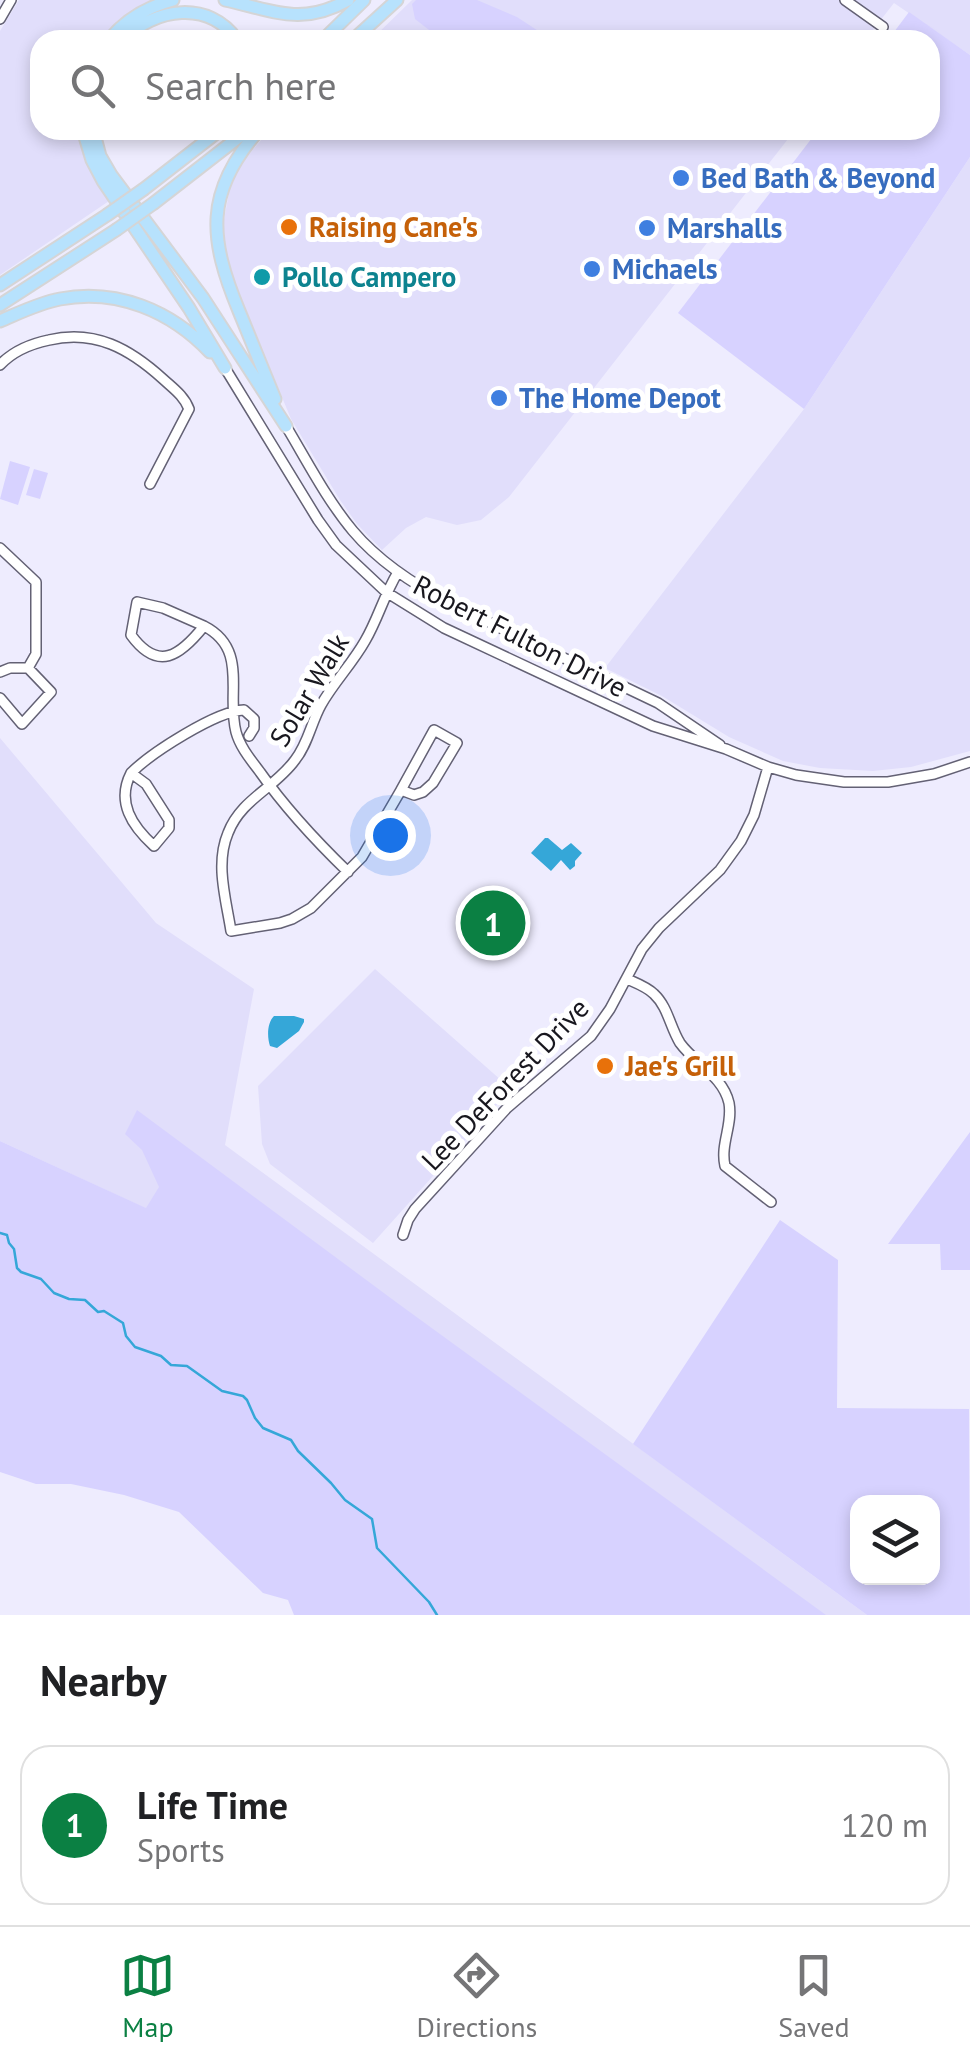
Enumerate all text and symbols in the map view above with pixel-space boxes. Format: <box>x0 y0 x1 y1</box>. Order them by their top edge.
search box <box>30 30 940 140</box>
icon: search <box>65 58 120 113</box>
text: Search here <box>145 61 337 110</box>
place label: Bed Bath & Beyond <box>701 159 935 196</box>
marker: Bed Bath & Beyond <box>670 167 692 189</box>
place label: Raising Cane's <box>309 208 478 245</box>
place label: Marshalls <box>667 209 783 246</box>
marker: Raising Cane's <box>278 216 300 238</box>
marker: Marshalls <box>636 217 658 239</box>
place label: Michaels <box>612 250 718 287</box>
place label: Pollo Campero <box>282 258 456 295</box>
marker: Michaels <box>581 258 603 280</box>
marker: Pollo Campero <box>251 266 273 288</box>
place label: The Home Depot <box>519 379 721 416</box>
marker: The Home Depot <box>488 387 510 409</box>
street label: Robert Fulton Drive <box>407 566 633 705</box>
street label: Solar Walk <box>260 626 357 753</box>
your location <box>365 810 416 861</box>
pin: 1 <box>460 886 526 960</box>
street label: Lee DeForest Drive <box>413 990 596 1178</box>
place label: Jae's Grill <box>624 1047 736 1084</box>
marker: Jae's Grill <box>594 1055 616 1077</box>
map controls <box>850 1495 940 1585</box>
button: layers <box>850 1495 940 1585</box>
text: Nearby <box>40 1653 167 1708</box>
text: Life Time <box>137 1780 288 1829</box>
text: 1 <box>65 1804 84 1846</box>
text: 120 m <box>841 1804 928 1846</box>
text: Sports <box>137 1829 225 1871</box>
tab: Map <box>120 1948 175 2045</box>
tab: Directions <box>416 1948 537 2045</box>
tab: Saved <box>778 1948 850 2045</box>

